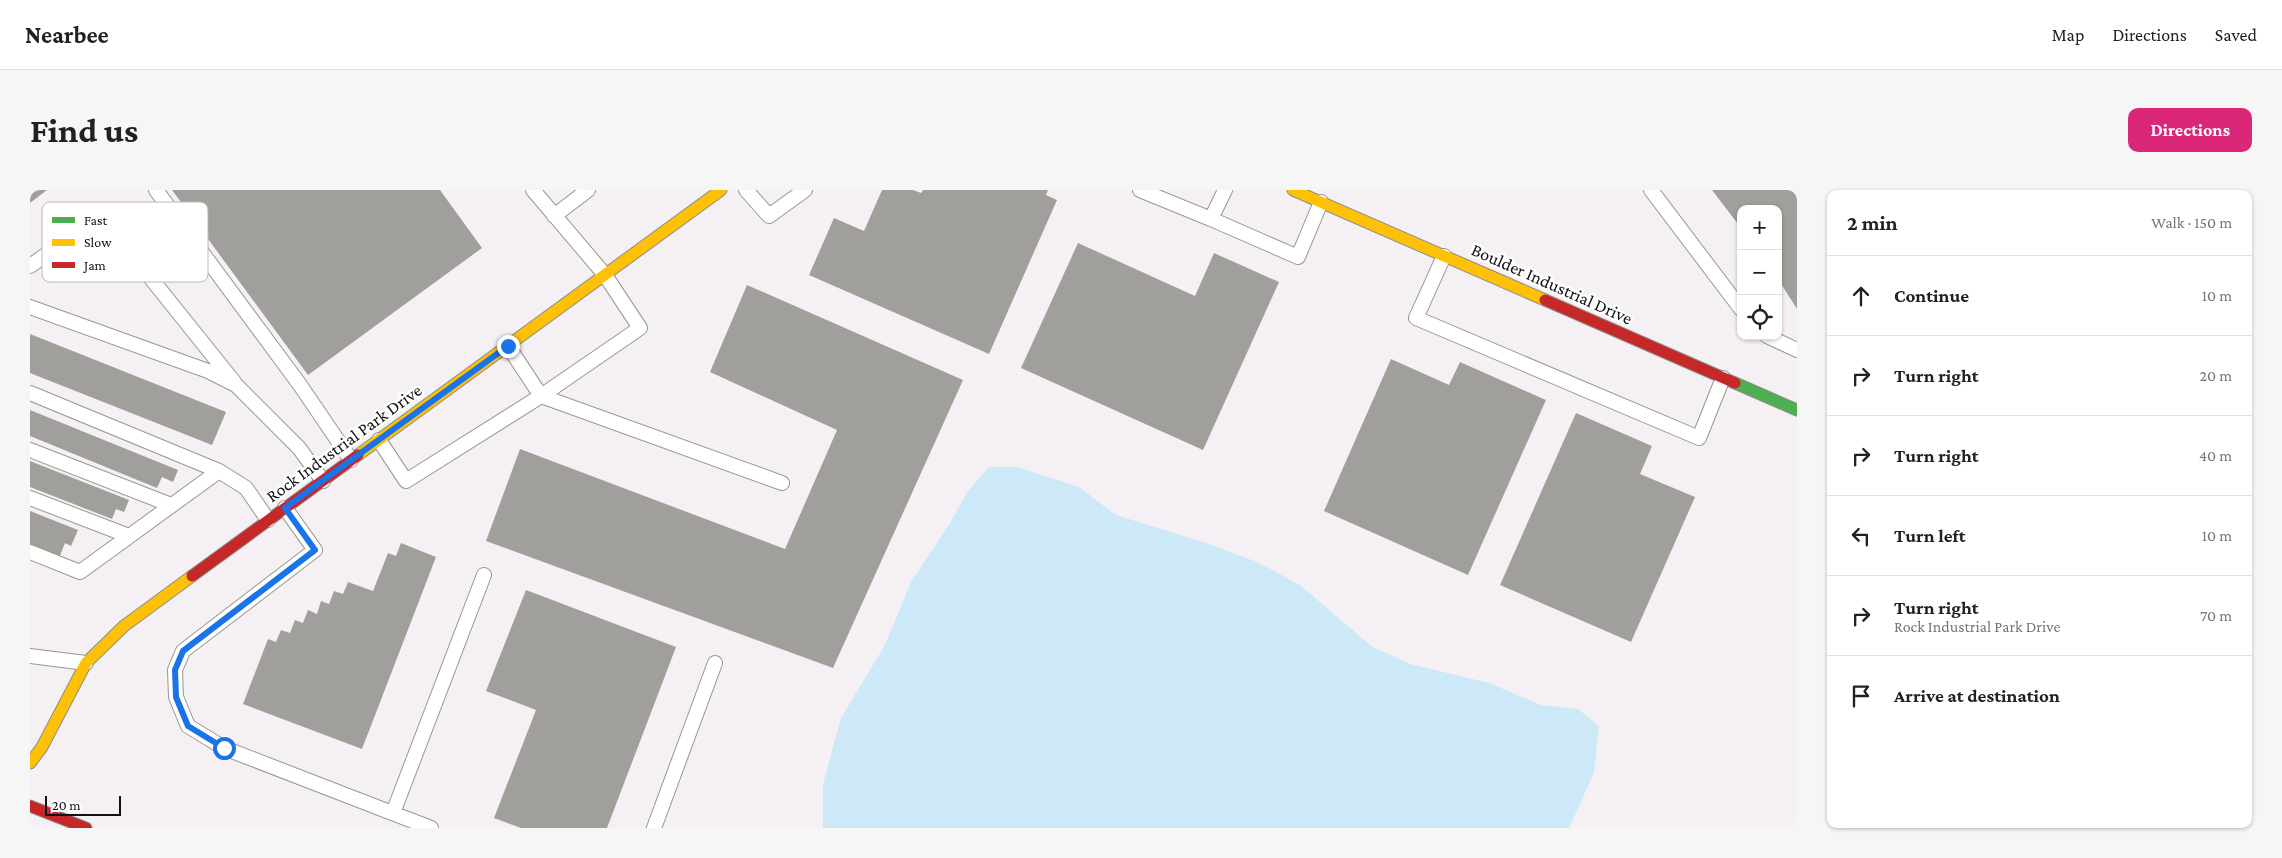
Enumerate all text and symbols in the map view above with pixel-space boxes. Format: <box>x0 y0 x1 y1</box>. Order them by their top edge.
text: Nearbee <box>25 21 109 48</box>
text: Map <box>2052 25 2084 45</box>
text: Directions <box>2112 25 2187 45</box>
text: Saved <box>2215 25 2257 45</box>
button: Directions <box>2128 108 2252 152</box>
text: Find us <box>30 111 138 150</box>
legend <box>42 202 208 282</box>
map controls <box>1737 205 1782 340</box>
button: + <box>1737 205 1782 250</box>
text: 2 min <box>1847 211 1898 235</box>
text: Fast <box>84 212 108 228</box>
text: Walk · 150 m <box>2151 214 2232 231</box>
text: Slow <box>84 234 112 250</box>
street label: Boulder Industrial Drive <box>1468 239 1636 329</box>
button: − <box>1737 250 1782 295</box>
text: Jam <box>82 257 106 273</box>
icon: ahead <box>1847 282 1875 310</box>
text: Continue <box>1894 285 1969 306</box>
text: 10 m <box>2202 287 2232 304</box>
button: locate <box>1737 295 1782 340</box>
route end <box>497 335 520 358</box>
icon: right <box>1847 362 1875 390</box>
text: Turn right <box>1894 365 1979 386</box>
text: 20 m <box>2199 367 2232 384</box>
street label: Rock Industrial Park Drive <box>262 380 426 506</box>
icon: right <box>1847 442 1875 470</box>
text: Turn right <box>1894 445 1979 466</box>
text: 40 m <box>2199 447 2232 464</box>
icon: left <box>1847 522 1875 550</box>
text: Turn left <box>1894 525 1966 546</box>
text: 10 m <box>2202 527 2232 544</box>
text: Turn right <box>1894 597 1979 618</box>
icon: right <box>1847 602 1875 630</box>
text: 70 m <box>2200 607 2232 624</box>
text: Rock Industrial Park Drive <box>1894 618 2060 635</box>
icon: arrive <box>1847 682 1875 710</box>
text: Arrive at destination <box>1894 685 2060 706</box>
route start <box>213 737 236 760</box>
scale bar <box>45 793 121 816</box>
text: 20 m <box>52 797 80 813</box>

